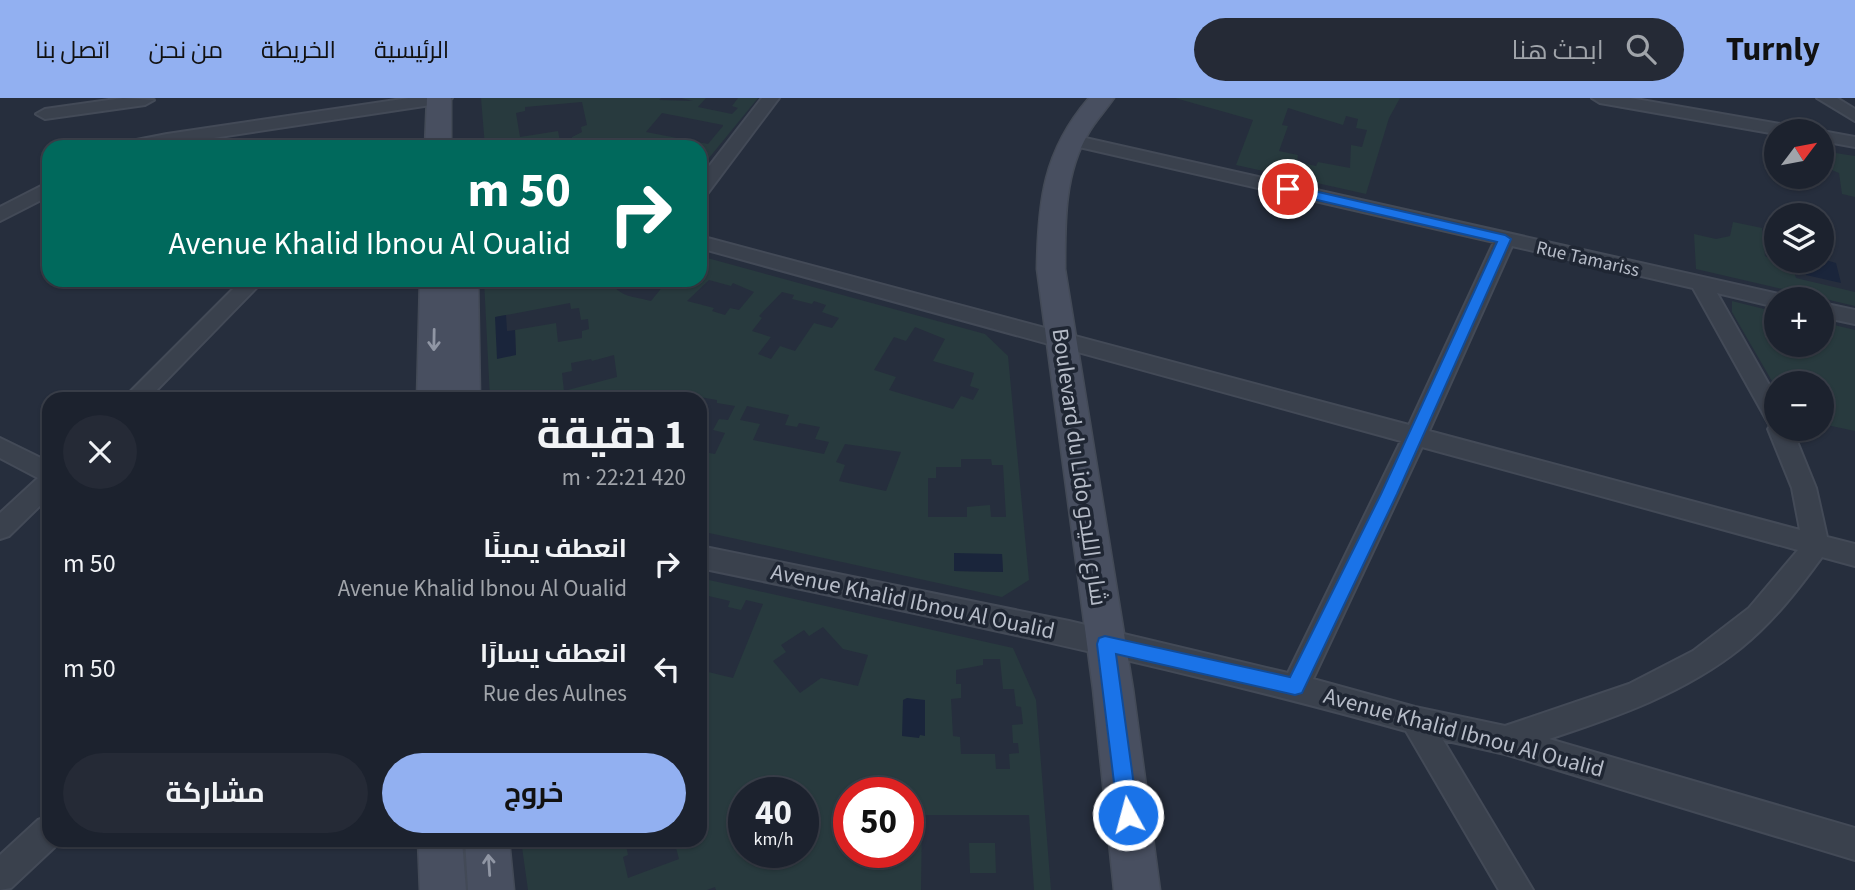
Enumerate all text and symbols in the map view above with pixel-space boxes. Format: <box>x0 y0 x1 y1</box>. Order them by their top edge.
search box <box>1194 18 1684 81</box>
text: Turnly <box>1726 26 1820 73</box>
icon: search <box>1622 30 1660 68</box>
text: ابحث هنا <box>1512 32 1604 69</box>
text: اتصل بنا <box>35 33 110 68</box>
text: من نحن <box>148 33 223 68</box>
text: الخريطة <box>261 33 336 68</box>
text: الرئيسية <box>374 33 449 68</box>
north arrow <box>1764 119 1834 189</box>
map controls <box>1764 119 1834 441</box>
text: 50 m <box>467 156 571 226</box>
pin <box>1258 159 1318 219</box>
icon: right <box>595 168 686 259</box>
icon: arrive <box>1269 170 1307 208</box>
button: layers <box>1764 203 1834 273</box>
text: Avenue Khalid Ibnou Al Oualid <box>168 221 571 267</box>
street label: Rue Tamariss <box>1533 234 1642 284</box>
button: + <box>1764 287 1834 357</box>
street label: Boulevard du Lido شارع الليدو <box>1044 326 1115 608</box>
one-way arrow <box>427 328 441 351</box>
button: − <box>1764 371 1834 441</box>
text: 1 دقيقة <box>537 405 686 465</box>
button: close <box>63 415 137 489</box>
text: 420 m · 22:21 <box>562 461 686 494</box>
text: انعطف يمينًا <box>483 530 627 567</box>
text: 50 m <box>63 545 116 582</box>
icon: right <box>648 545 686 583</box>
street label: Avenue Khalid Ibnou Al Oualid <box>768 555 1058 648</box>
text: Avenue Khalid Ibnou Al Oualid <box>338 572 627 605</box>
text: انعطف يسارًا <box>480 635 627 672</box>
text: 50 m <box>63 650 116 687</box>
icon: left <box>648 650 686 688</box>
text: Rue des Aulnes <box>483 677 627 710</box>
street label: Avenue Khalid Ibnou Al Oualid <box>1320 679 1608 786</box>
button: مشاركة <box>63 753 368 833</box>
button: خروج <box>382 753 686 833</box>
speed limit sign: 50 <box>833 777 924 868</box>
position arrow <box>1091 778 1165 852</box>
text: 40 <box>755 788 792 838</box>
text: km/h <box>754 827 793 852</box>
one-way arrow <box>482 854 495 877</box>

